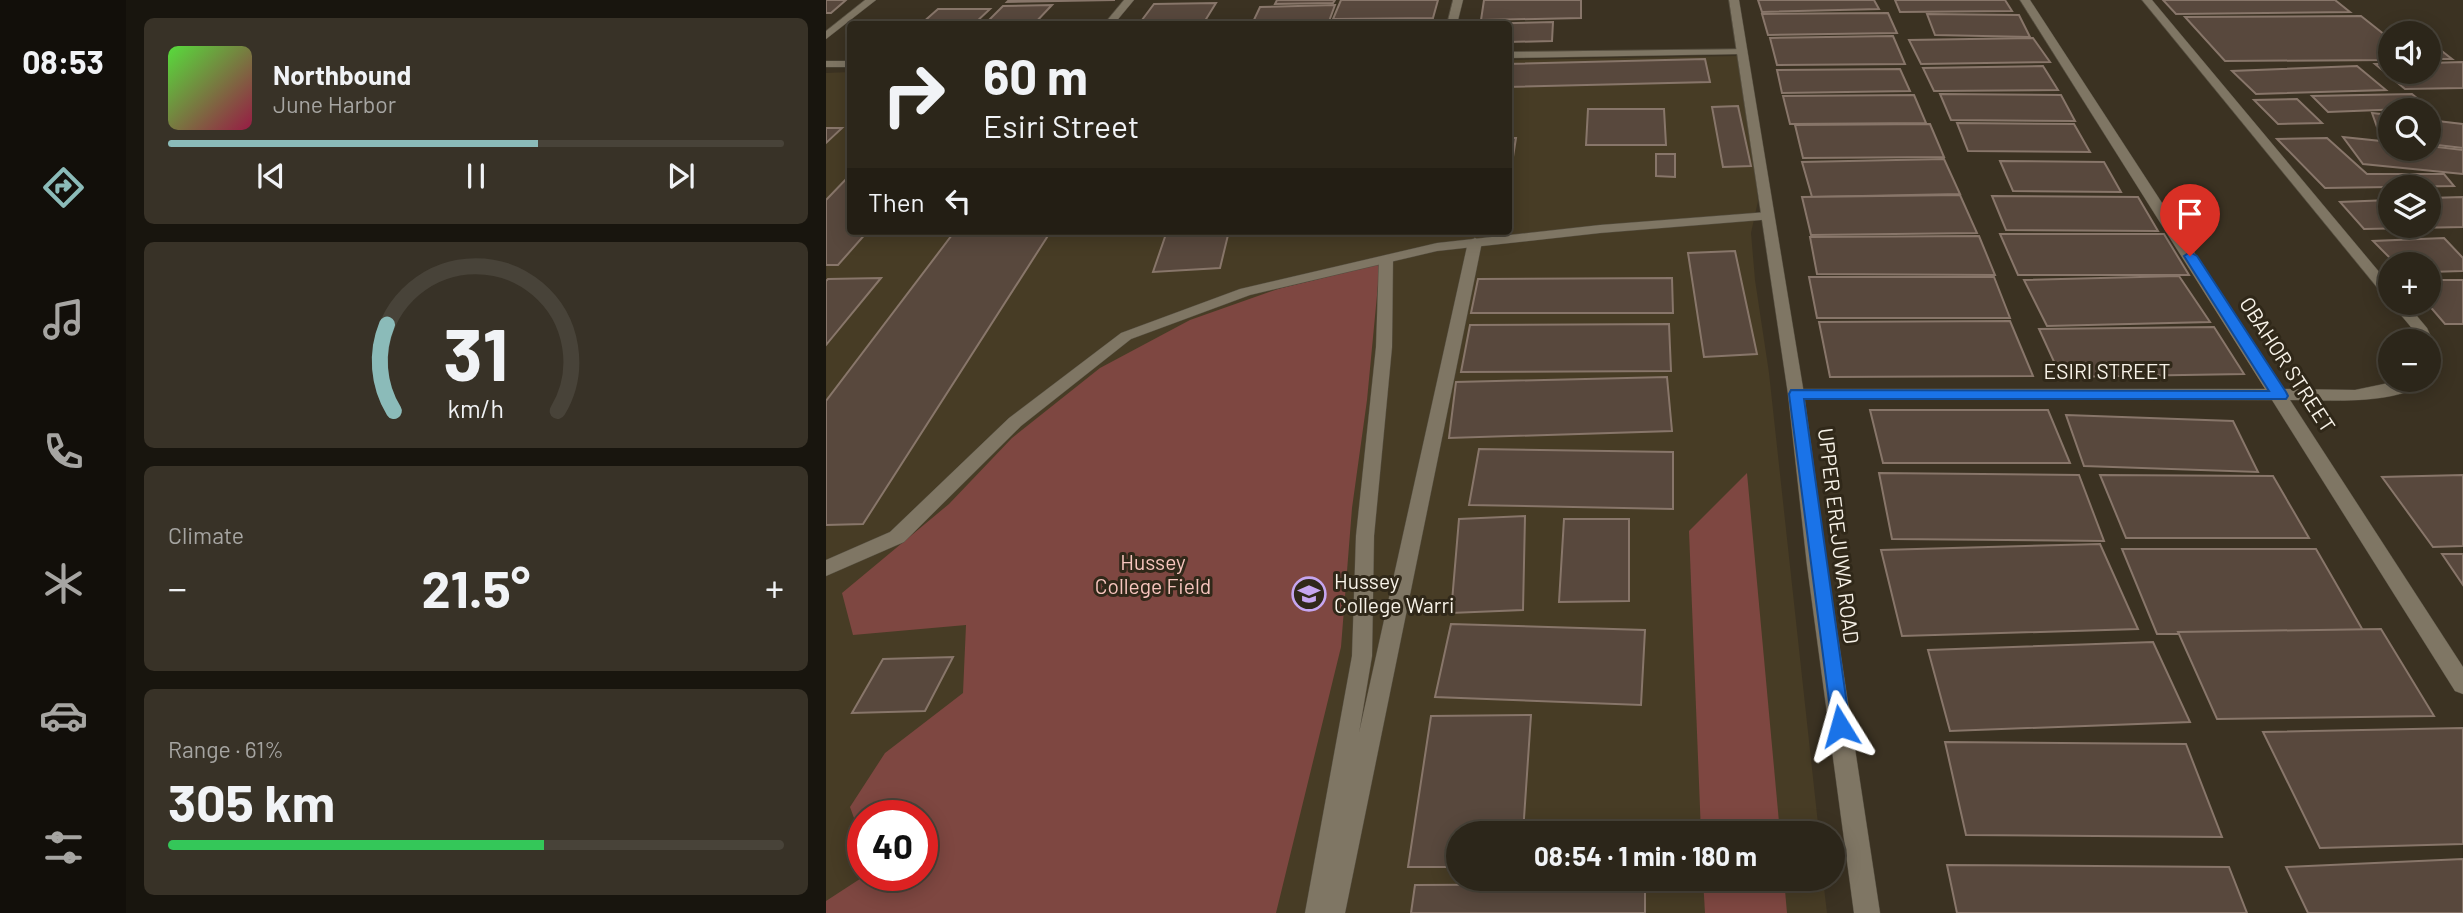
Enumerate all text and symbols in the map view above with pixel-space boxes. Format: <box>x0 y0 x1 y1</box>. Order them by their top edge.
map controls <box>2378 21 2441 392</box>
button: sound <box>2378 21 2441 84</box>
text: 08:53 <box>22 42 104 80</box>
text: 60 m <box>983 46 1088 105</box>
icon: right <box>868 49 959 140</box>
text: Northbound <box>273 59 411 90</box>
text: June Harbor <box>273 90 396 118</box>
button: search <box>2378 98 2441 161</box>
text: Esiri Street <box>983 106 1139 144</box>
icon: previous <box>252 157 290 195</box>
icon: pause <box>457 157 495 195</box>
icon: next <box>662 157 700 195</box>
icon: directions <box>39 163 88 212</box>
button: layers <box>2378 175 2441 238</box>
icon: left <box>939 182 977 220</box>
pin <box>2160 184 2220 256</box>
text: Then <box>868 186 925 217</box>
icon: arrive <box>2171 195 2209 233</box>
button: + <box>2378 252 2441 315</box>
street label: OBAHOR STREET <box>2235 292 2341 437</box>
icon: music <box>39 295 88 344</box>
text: 31 <box>444 308 508 396</box>
button: − <box>2378 329 2441 392</box>
street label: ESIRI STREET <box>2044 358 2170 383</box>
text: km/h <box>448 392 504 422</box>
street label: UPPER EREJUWA ROAD <box>1814 426 1865 645</box>
icon: phone <box>39 427 88 476</box>
text: Climate <box>168 521 244 549</box>
park label: Hussey College Field <box>1095 549 1211 598</box>
text: 21.5° <box>422 556 530 618</box>
icon: climate <box>39 559 88 608</box>
text: − <box>168 564 187 610</box>
text: + <box>765 564 784 610</box>
place label: Hussey College Warri <box>1334 568 1454 617</box>
school or university icon: Hussey College Warri <box>1290 575 1328 613</box>
position arrow <box>1803 689 1877 763</box>
icon: car <box>39 691 88 740</box>
text: Range · 61% <box>168 735 284 763</box>
text: 305 km <box>168 770 335 832</box>
speed limit sign: 40 <box>847 800 938 891</box>
icon: filters <box>39 823 88 872</box>
text: 08:54 · 1 min · 180 m <box>1534 840 1757 871</box>

